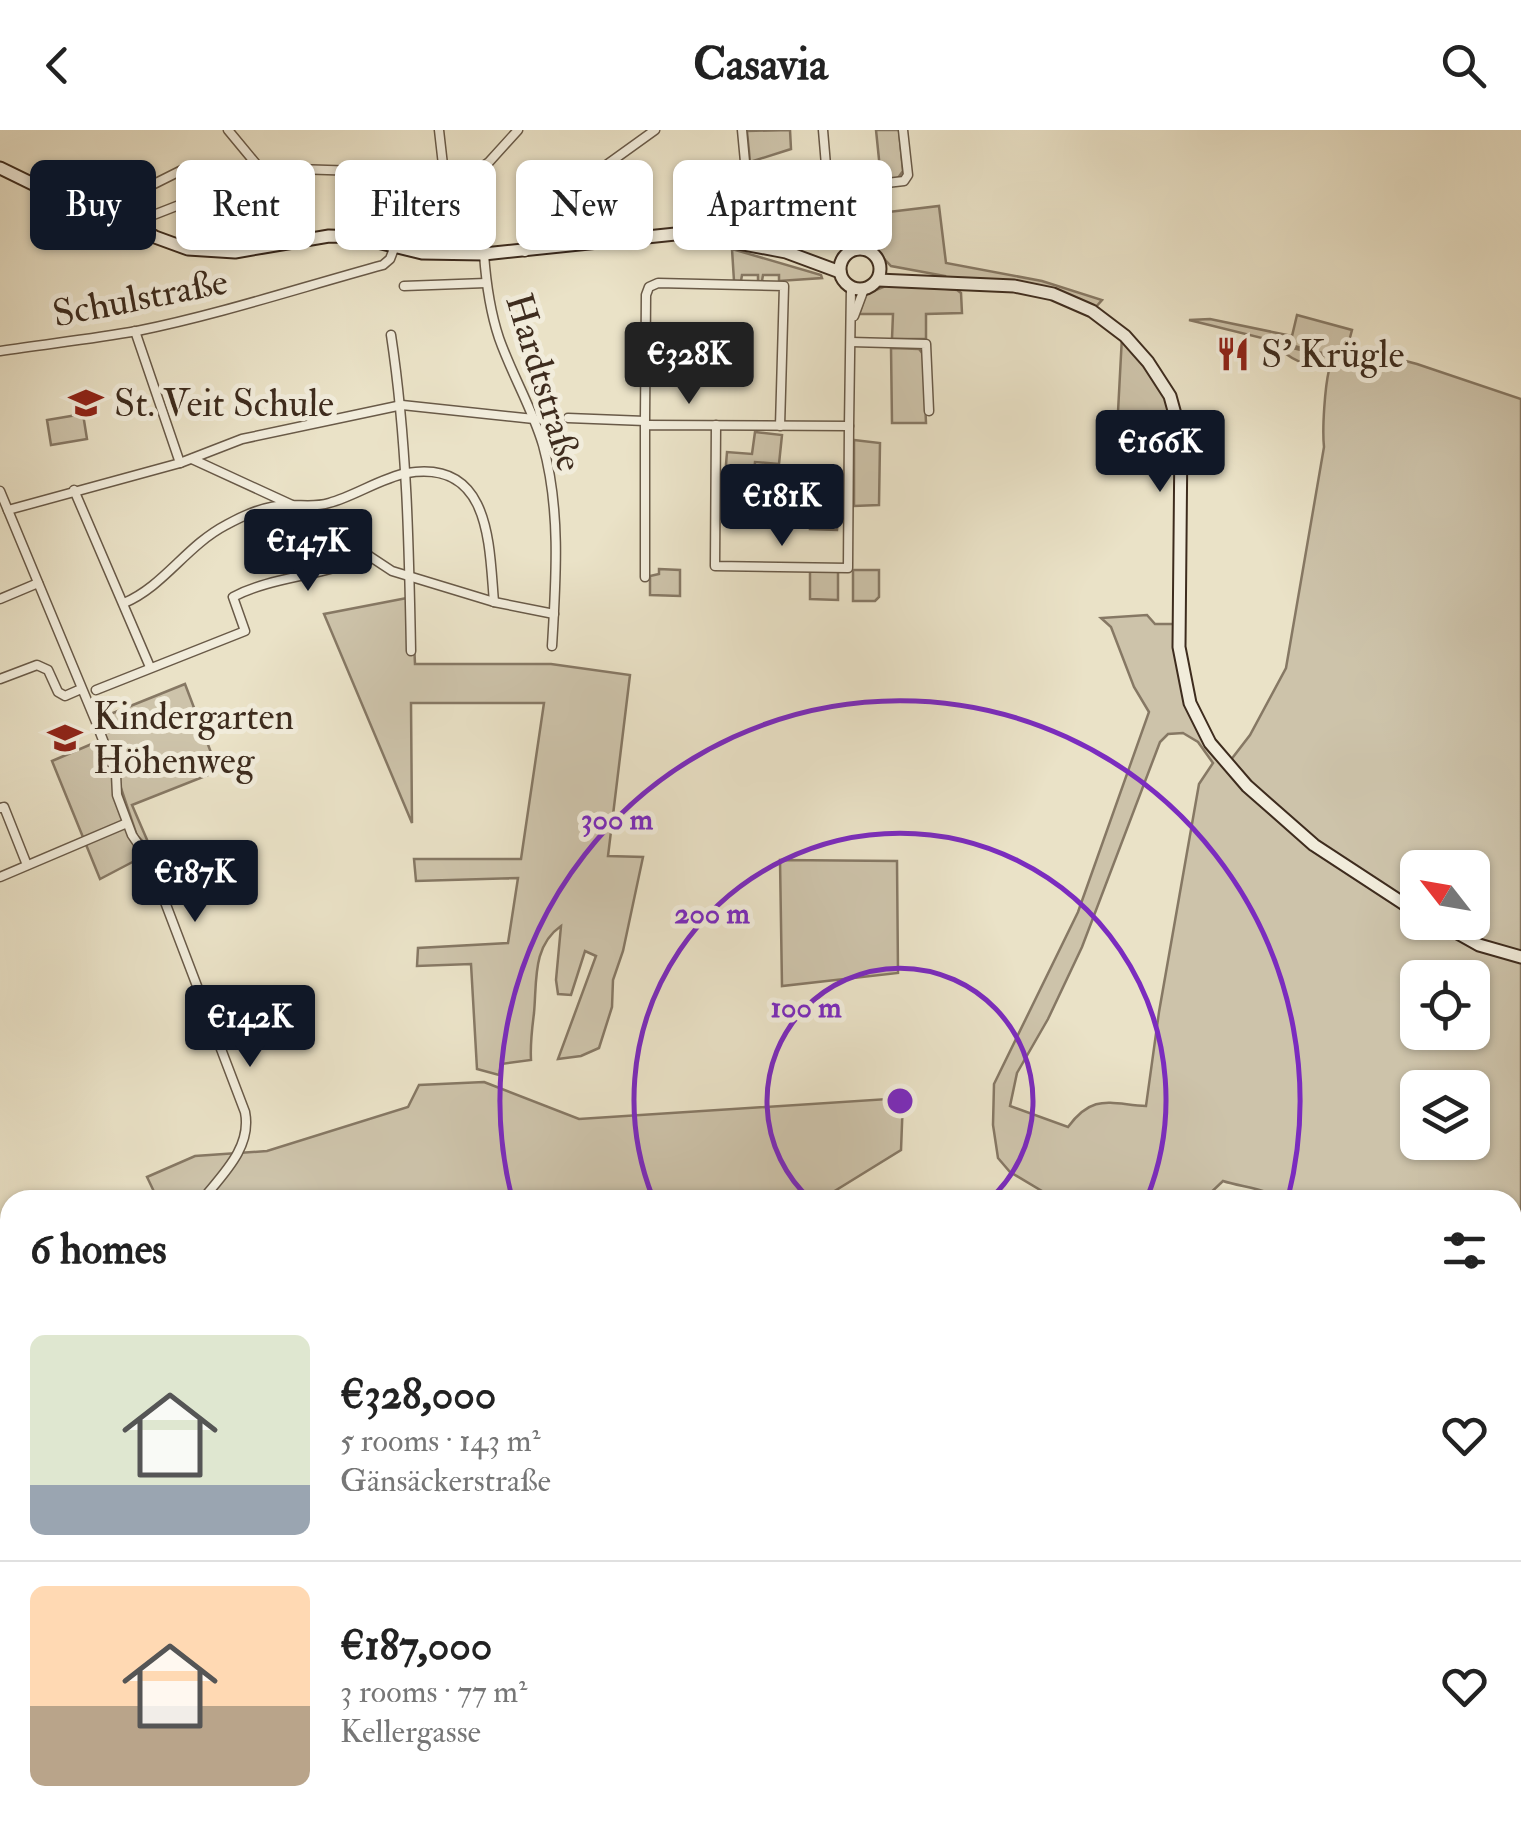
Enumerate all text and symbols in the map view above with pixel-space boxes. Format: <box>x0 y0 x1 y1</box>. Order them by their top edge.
text: Casavia <box>693 37 828 93</box>
icon: back <box>30 38 85 93</box>
icon: search <box>1436 38 1491 93</box>
chip: Buy <box>30 160 156 250</box>
chip: Rent <box>176 160 315 250</box>
chip: Filters <box>335 160 496 250</box>
chip: New <box>516 160 653 250</box>
chip: Apartment <box>673 160 892 250</box>
street label: Schulstraße <box>49 258 232 338</box>
street label: Hardtstraße <box>494 288 594 477</box>
pin: €328K <box>619 322 759 407</box>
place label: S' Krügle <box>1261 331 1404 379</box>
text: €328K <box>647 334 731 374</box>
restaurant icon: S' Krügle <box>1214 335 1252 373</box>
place label: St. Veit Schule <box>114 380 334 428</box>
school or university icon: St. Veit Schule <box>67 384 105 422</box>
pin: €166K <box>1090 410 1230 495</box>
text: €166K <box>1118 422 1202 462</box>
pin: €181K <box>712 464 852 549</box>
text: €181K <box>743 476 821 516</box>
pin: €147K <box>238 509 378 594</box>
text: €147K <box>266 521 350 561</box>
place label: Kindergarten Höhenweg <box>93 693 294 785</box>
school or university icon: Kindergarten Höhenweg <box>46 719 84 757</box>
text: 300 m <box>581 801 654 838</box>
pin: €187K <box>125 840 265 925</box>
north arrow <box>1400 850 1490 940</box>
map controls <box>1400 850 1490 1160</box>
text: €187K <box>154 852 236 892</box>
text: 200 m <box>674 895 750 932</box>
button: locate <box>1400 960 1490 1050</box>
pin: €142K <box>180 985 320 1070</box>
text: 100 m <box>771 989 842 1026</box>
text: €142K <box>207 997 293 1037</box>
button: layers <box>1400 1070 1490 1160</box>
centre of rings <box>882 1083 918 1119</box>
icon: filters <box>1437 1223 1492 1278</box>
text: 6 homes <box>30 1224 167 1276</box>
text: €328,000 <box>340 1369 496 1421</box>
icon: home <box>110 1375 230 1495</box>
icon: heart <box>1437 1408 1492 1463</box>
text: 5 rooms · 143 m² <box>340 1421 541 1461</box>
text: Gänsäckerstraße <box>340 1461 551 1501</box>
text: €187,000 <box>340 1620 492 1672</box>
icon: home <box>110 1626 230 1746</box>
icon: heart <box>1437 1659 1492 1714</box>
text: 3 rooms · 77 m² <box>340 1672 527 1712</box>
text: Kellergasse <box>340 1712 481 1752</box>

